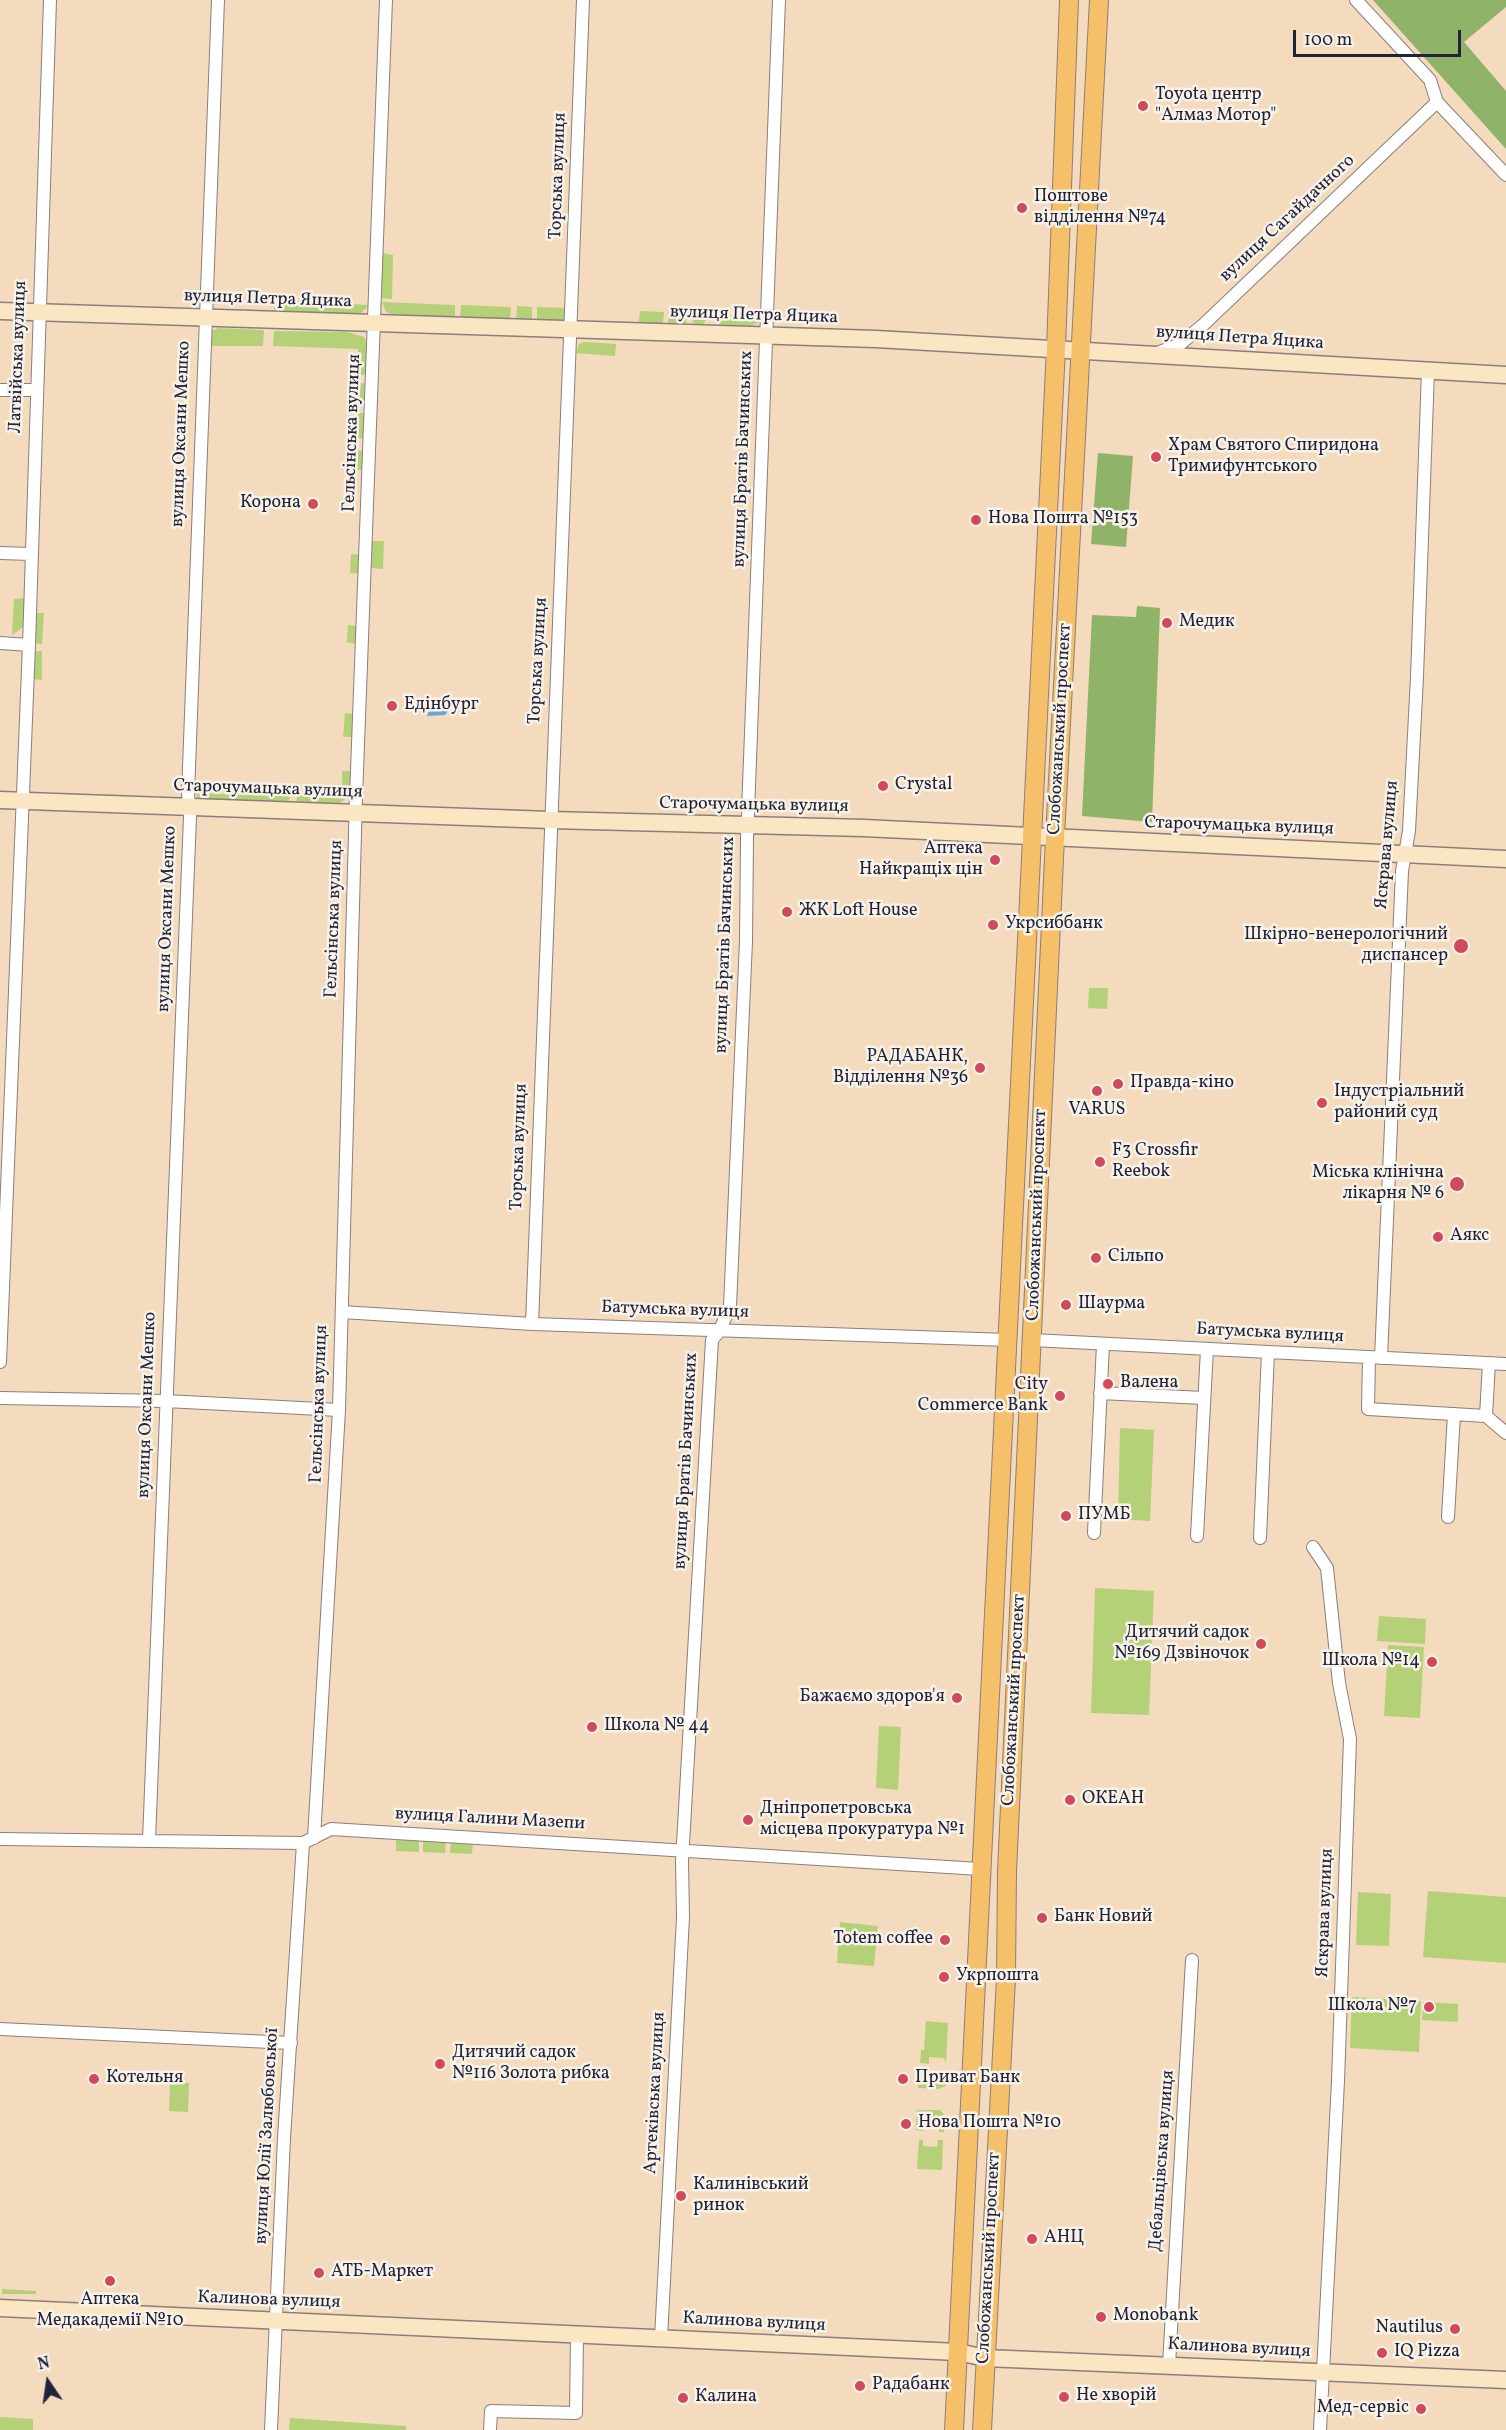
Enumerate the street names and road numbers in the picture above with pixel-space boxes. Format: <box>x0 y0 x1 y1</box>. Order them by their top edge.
street label: Торська вулиця <box>546 112 572 240</box>
street label: вулиця Сагайдачного <box>1216 151 1360 287</box>
street label: Латвійська вулиця <box>6 280 32 434</box>
street label: вулиця Петра Яцика <box>183 286 353 314</box>
street label: вулиця Петра Яцика <box>669 302 839 330</box>
street label: вулиця Петра Яцика <box>1155 322 1325 356</box>
street label: вулиця Оксани Мешко <box>168 341 196 527</box>
street label: вулиця Братів Бачинських <box>729 350 759 568</box>
street label: Гельсінська вулиця <box>339 354 367 512</box>
street label: Торська вулиця <box>525 597 553 725</box>
street label: Слобожанський проспект <box>1045 623 1077 835</box>
street label: Старочумацька вулиця <box>173 776 363 804</box>
street label: Яскрава вулиця <box>1372 780 1404 910</box>
street label: Старочумацька вулиця <box>659 794 849 818</box>
street label: Старочумацька вулиця <box>1144 813 1334 841</box>
street label: вулиця Оксани Мешко <box>154 826 182 1012</box>
street label: вулиця Братів Бачинських <box>711 836 741 1054</box>
street label: Гельсінська вулиця <box>321 840 349 998</box>
street label: Торська вулиця <box>507 1083 533 1211</box>
street label: Слобожанський проспект <box>1024 1109 1052 1321</box>
street label: Батумська вулиця <box>601 1298 749 1324</box>
street label: вулиця Оксани Мешко <box>134 1312 162 1498</box>
street label: Батумська вулиця <box>1196 1319 1344 1349</box>
street label: Гельсінська вулиця <box>306 1325 334 1483</box>
street label: вулиця Братів Бачинських <box>671 1352 703 1570</box>
street label: Слобожанський проспект <box>999 1594 1031 1806</box>
street label: вулиця Галини Мазепи <box>394 1804 586 1836</box>
street label: Яскрава вулиця <box>1313 1848 1339 1978</box>
street label: Артеківська вулиця <box>641 2011 671 2175</box>
street label: вулиця Юлії Залюбовської <box>252 2027 284 2245</box>
street label: Дебальцівська вулиця <box>1146 2069 1180 2253</box>
street label: Слобожанський проспект <box>974 2152 1006 2364</box>
street label: Калинова вулиця <box>197 2288 341 2314</box>
street label: Калинова вулиця <box>682 2308 826 2338</box>
street label: Калинова вулиця <box>1167 2334 1311 2364</box>

